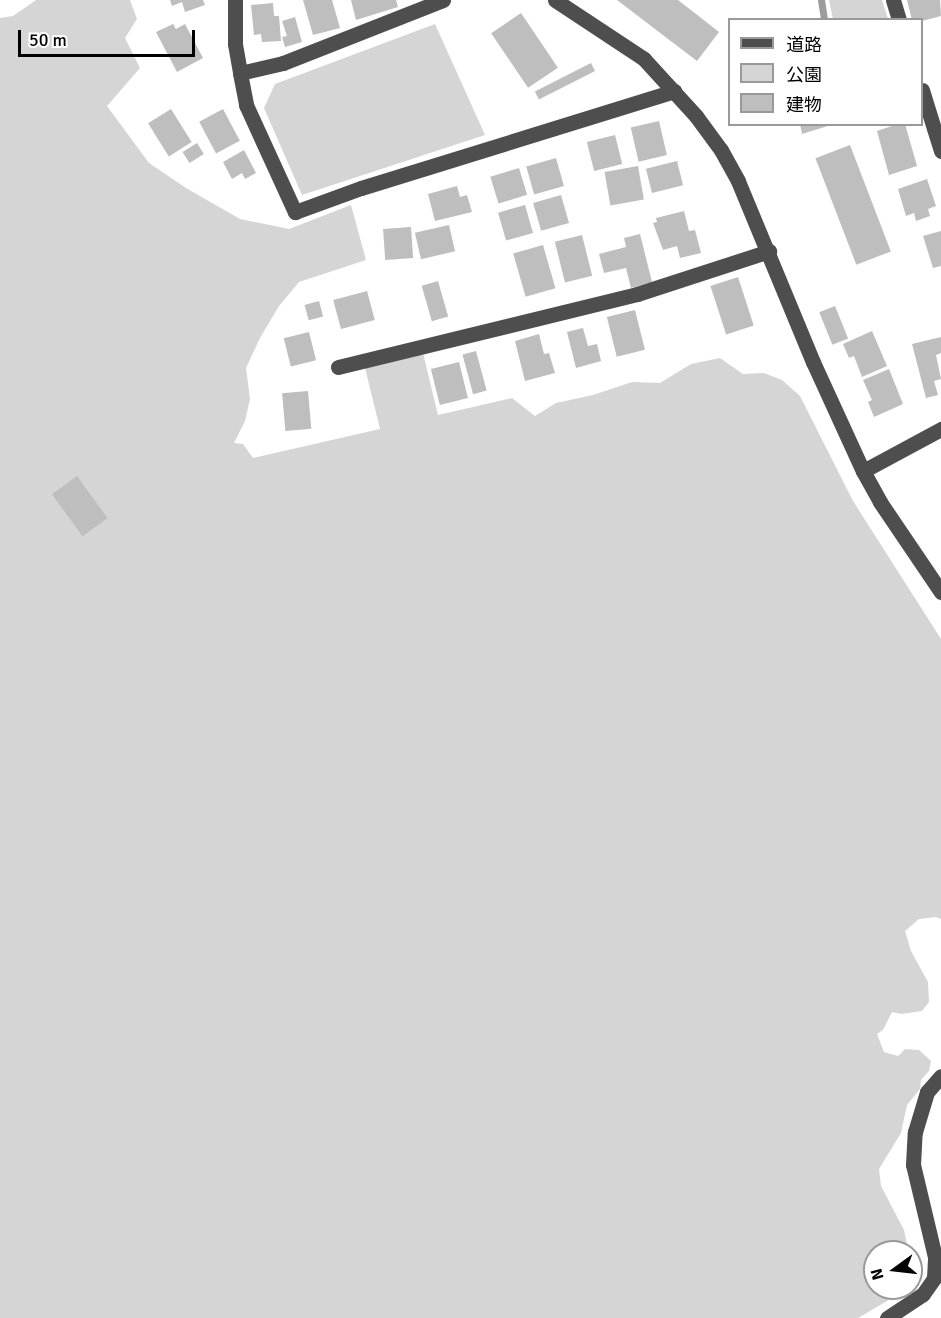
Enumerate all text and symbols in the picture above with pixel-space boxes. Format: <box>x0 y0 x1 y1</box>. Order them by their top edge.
scale bar <box>21 18 198 56</box>
legend <box>728 18 923 126</box>
text: 50 m <box>29 29 67 51</box>
text: 道路 <box>786 34 822 56</box>
text: 公園 <box>786 64 822 86</box>
text: 建物 <box>786 94 822 116</box>
north arrow <box>863 1240 923 1300</box>
text: N <box>866 1266 889 1282</box>

